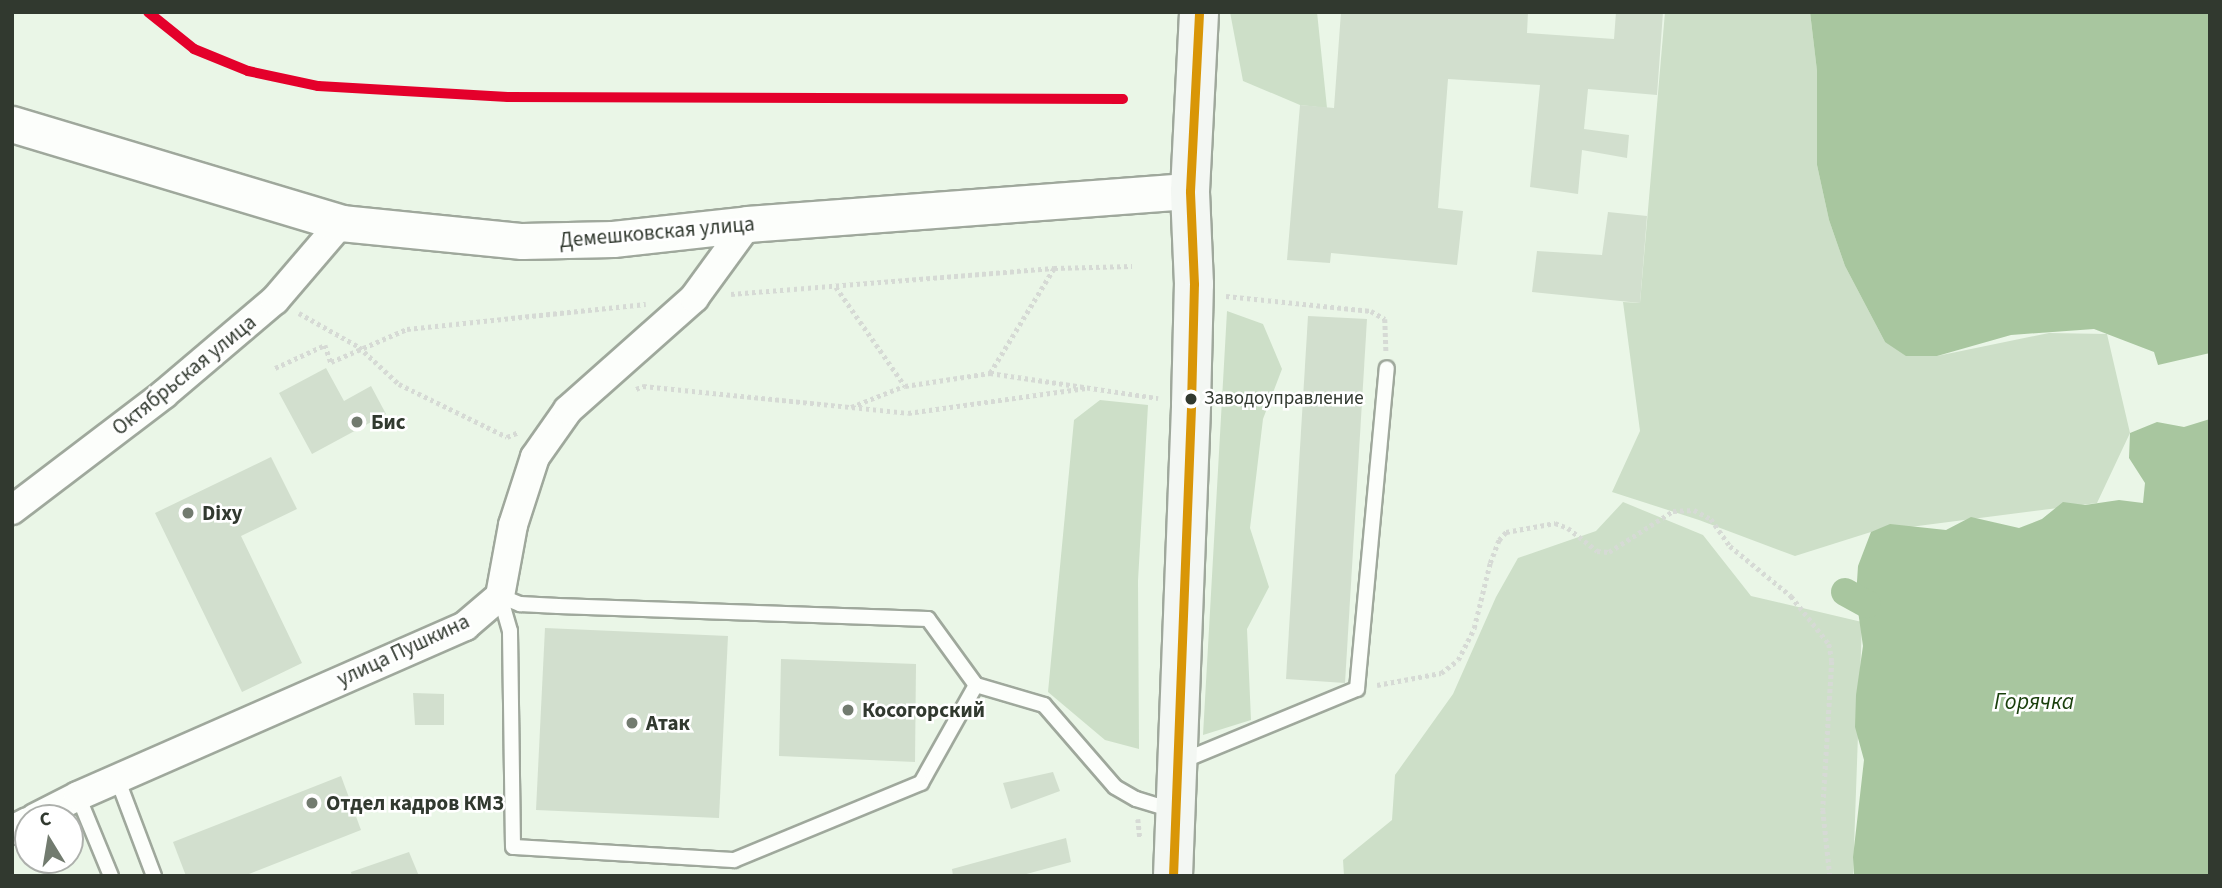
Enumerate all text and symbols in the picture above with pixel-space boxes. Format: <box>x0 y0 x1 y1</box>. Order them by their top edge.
street label: Демешковская улица <box>558 211 756 253</box>
street label: Октябрьская улица <box>107 309 261 441</box>
place label: Заводоуправление <box>1204 388 1364 410</box>
marker: Заводоуправление <box>1184 392 1198 406</box>
place label: Бис <box>371 409 406 435</box>
marker: Бис <box>349 414 365 430</box>
place label: Dixy <box>202 500 243 526</box>
marker: Dixy <box>180 505 196 521</box>
street label: улица Пушкина <box>333 608 473 692</box>
water label: Горячка <box>1994 688 2074 716</box>
place label: Косогорский <box>862 697 985 723</box>
marker: Косогорский <box>840 702 856 718</box>
place label: Атак <box>646 710 690 736</box>
marker: Атак <box>624 715 640 731</box>
place label: Отдел кадров КМЗ <box>326 790 504 816</box>
marker: Отдел кадров КМЗ <box>304 795 320 811</box>
north arrow <box>14 804 84 874</box>
text: С <box>37 806 53 834</box>

